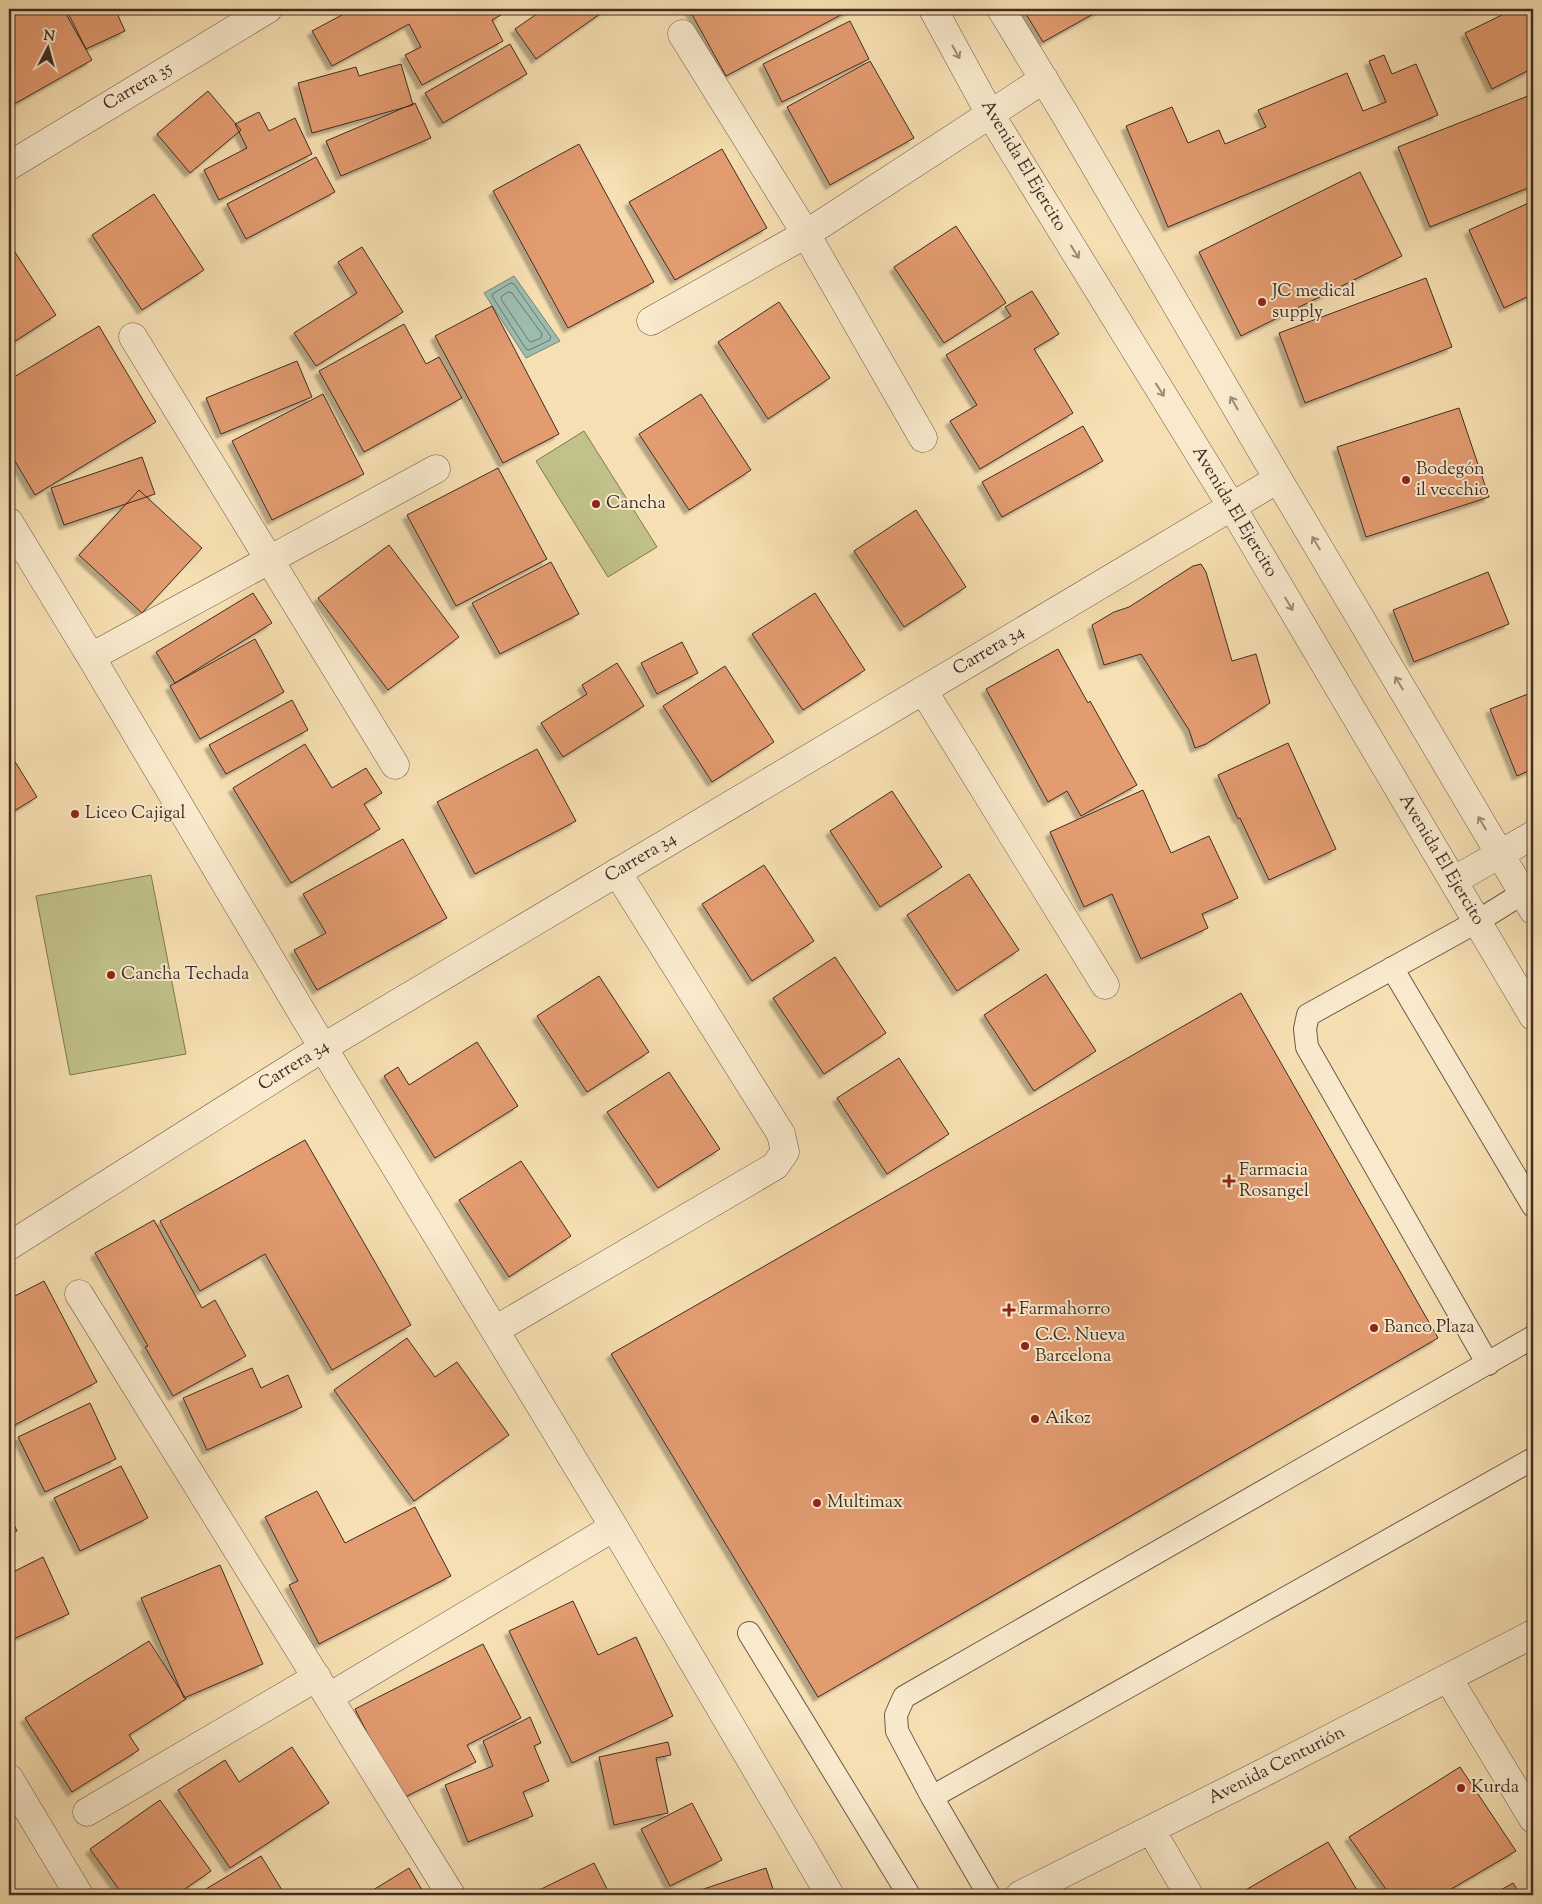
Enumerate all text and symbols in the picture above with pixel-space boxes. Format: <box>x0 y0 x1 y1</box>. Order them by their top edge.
north arrow <box>22 22 72 72</box>
text: N <box>43 27 56 48</box>
one-way arrow <box>951 44 961 59</box>
street label: Carrera 35 <box>99 56 177 118</box>
street label: Avenida El Ejercito <box>974 96 1073 237</box>
one-way arrow <box>1070 244 1080 258</box>
place label: JC medical supply <box>1271 279 1355 326</box>
marker: JC medical supply <box>1256 296 1268 308</box>
one-way arrow <box>1155 382 1165 396</box>
one-way arrow <box>1229 396 1238 411</box>
street label: Avenida El Ejercito <box>1185 442 1284 583</box>
place label: Bodegón il vecchio <box>1416 457 1489 504</box>
marker: Bodegón il vecchio <box>1400 474 1412 486</box>
place label: Cancha <box>606 491 666 517</box>
marker: Cancha <box>590 498 602 510</box>
one-way arrow <box>1311 537 1321 551</box>
one-way arrow <box>1285 596 1295 610</box>
street label: Carrera 34 <box>948 619 1030 683</box>
one-way arrow <box>1394 676 1404 690</box>
street label: Avenida El Ejercito <box>1392 790 1491 931</box>
place label: Liceo Cajigal <box>85 801 186 827</box>
marker: Liceo Cajigal <box>69 808 81 820</box>
one-way arrow <box>1476 816 1486 830</box>
street label: Carrera 34 <box>600 826 682 890</box>
place label: Cancha Techada <box>121 962 249 988</box>
marker: Cancha Techada <box>105 969 117 981</box>
street label: Carrera 34 <box>253 1034 335 1098</box>
place label: Farmacia Rosangel <box>1239 1158 1309 1205</box>
marker: Farmacia Rosangel <box>1223 1175 1235 1187</box>
place label: Farmahorro <box>1019 1297 1110 1323</box>
marker: Farmahorro <box>1003 1304 1015 1316</box>
place label: Banco Plaza <box>1384 1315 1475 1341</box>
marker: Banco Plaza <box>1368 1322 1380 1334</box>
place label: C.C. Nueva Barcelona <box>1035 1323 1125 1370</box>
marker: C.C. Nueva Barcelona <box>1019 1340 1031 1352</box>
place label: Aikoz <box>1045 1406 1091 1432</box>
marker: Aikoz <box>1029 1413 1041 1425</box>
place label: Multimax <box>827 1490 903 1516</box>
marker: Multimax <box>811 1497 823 1509</box>
street label: Avenida Centurión <box>1204 1720 1350 1812</box>
place label: Kurda <box>1471 1775 1519 1801</box>
marker: Kurda <box>1455 1782 1467 1794</box>

